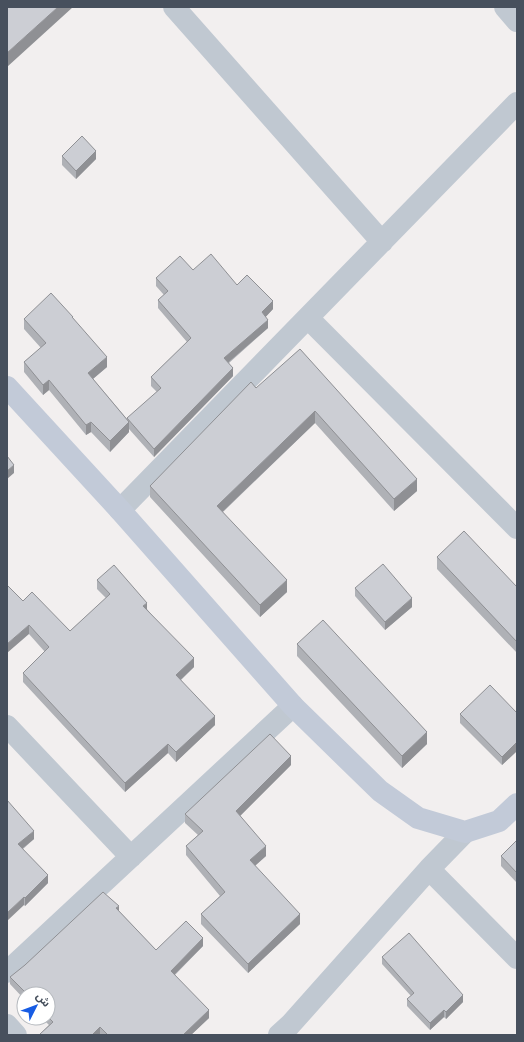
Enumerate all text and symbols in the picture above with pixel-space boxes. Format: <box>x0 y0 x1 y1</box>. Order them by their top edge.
north arrow <box>16 986 56 1026</box>
text: ش <box>33 989 54 1010</box>

